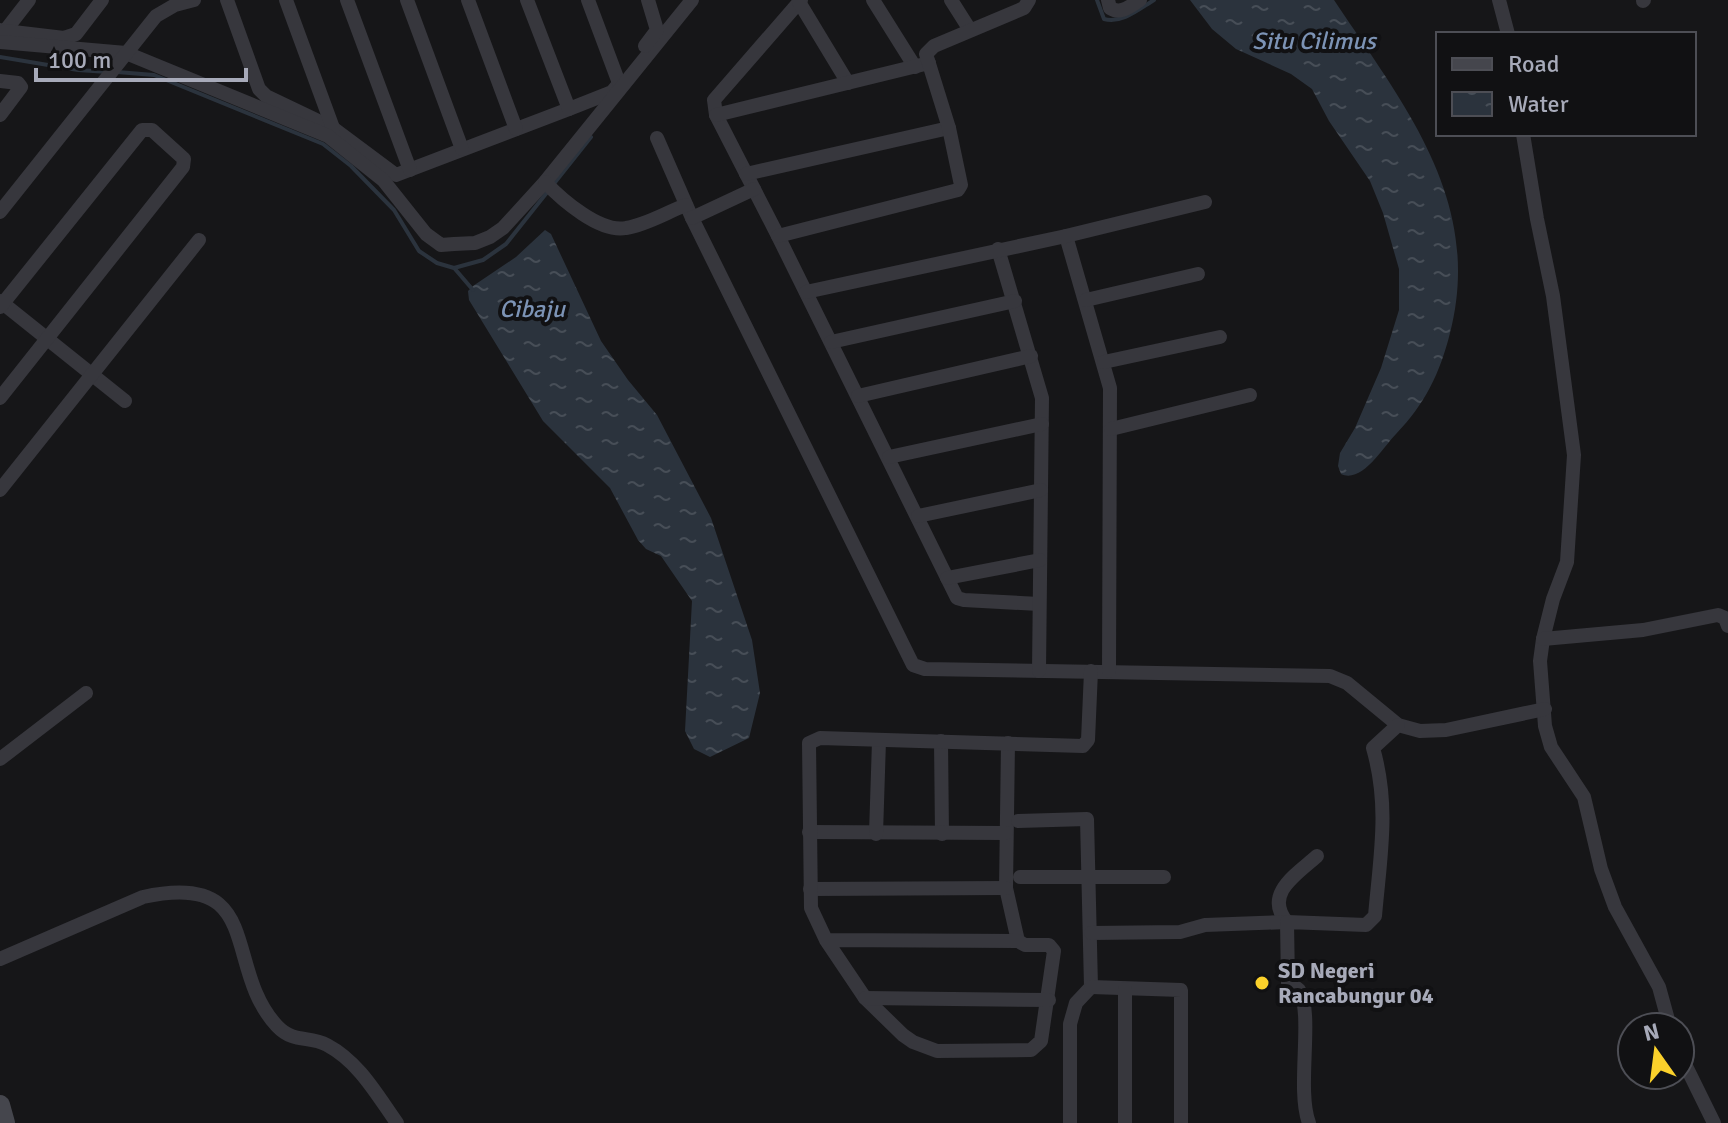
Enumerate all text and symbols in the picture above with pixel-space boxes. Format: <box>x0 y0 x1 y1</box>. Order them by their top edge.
water label: Situ Cilimus <box>1252 26 1378 56</box>
scale bar <box>36 32 246 82</box>
legend <box>1436 32 1696 136</box>
text: 100 m <box>48 45 111 75</box>
text: Road <box>1508 49 1559 79</box>
text: Water <box>1508 89 1569 119</box>
water label: Cibaju <box>499 294 567 324</box>
place label: SD Negeri Rancabungur 04 <box>1278 957 1434 1009</box>
marker: SD Negeri Rancabungur 04 <box>1253 974 1271 992</box>
north arrow <box>1616 1011 1696 1091</box>
text: N <box>1641 1017 1662 1047</box>

